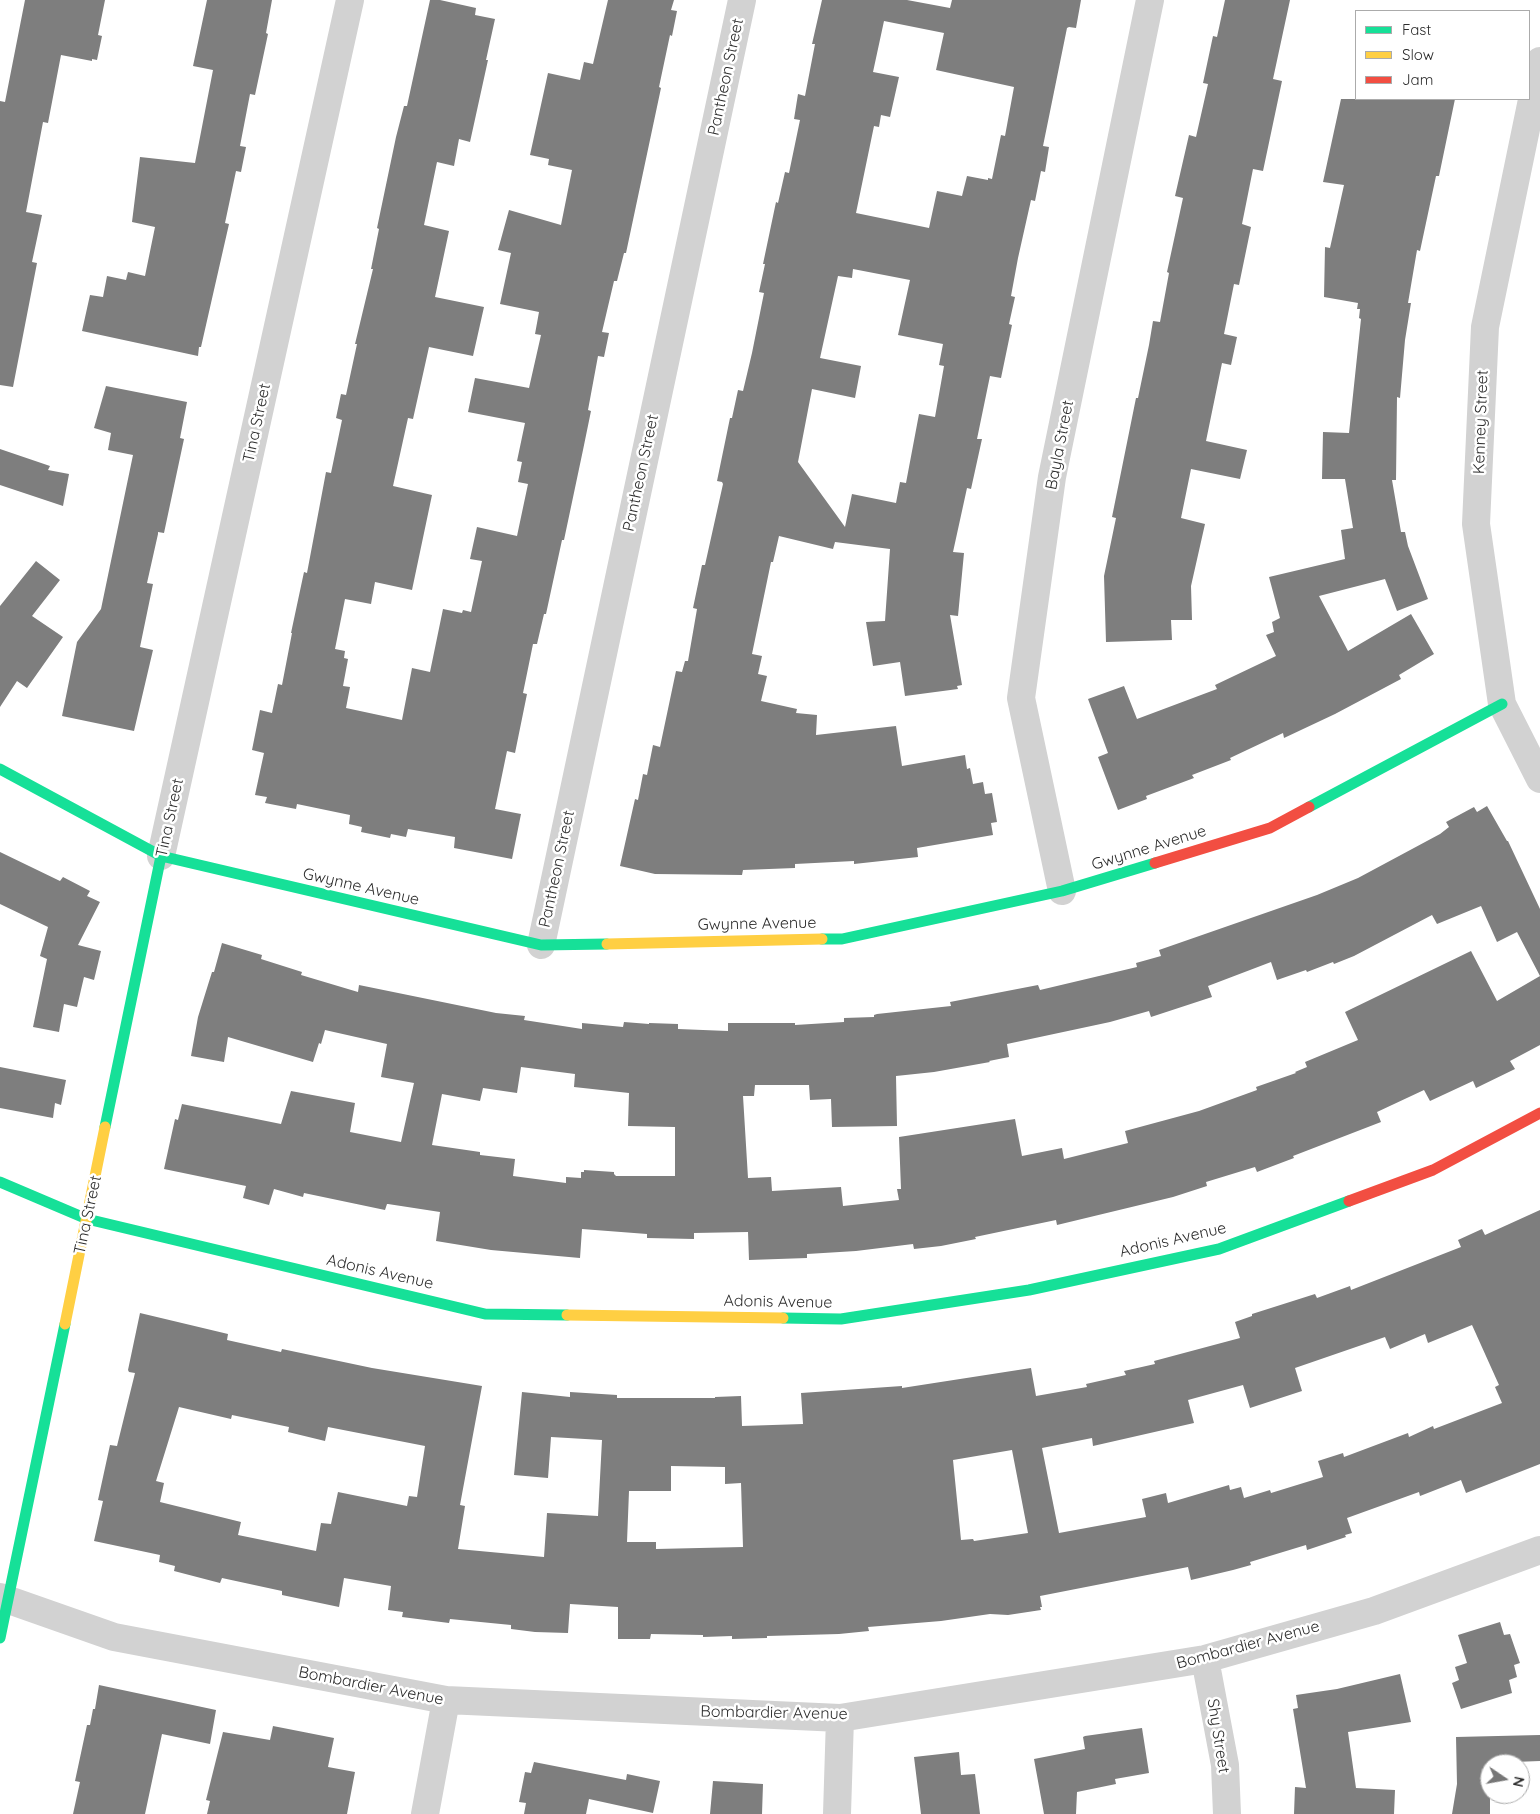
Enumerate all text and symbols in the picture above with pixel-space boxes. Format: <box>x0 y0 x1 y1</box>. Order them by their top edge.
legend <box>1355 10 1530 100</box>
street label: Pantheon Street <box>704 17 748 137</box>
text: Fast <box>1402 20 1431 39</box>
text: Slow <box>1402 45 1434 64</box>
text: Jam <box>1402 70 1433 89</box>
street label: Kenney Street <box>1470 370 1492 474</box>
street label: Tina Street <box>239 382 275 464</box>
street label: Bayla Street <box>1042 399 1078 491</box>
street label: Pantheon Street <box>619 413 663 533</box>
street label: Tina Street <box>152 777 188 859</box>
street label: Pantheon Street <box>535 809 579 929</box>
street label: Gwynne Avenue <box>1089 821 1209 875</box>
street label: Gwynne Avenue <box>301 864 421 910</box>
street label: Gwynne Avenue <box>697 913 817 935</box>
street label: Tina Street <box>70 1174 106 1256</box>
street label: Adonis Avenue <box>1118 1218 1228 1262</box>
street label: Adonis Avenue <box>325 1250 435 1294</box>
street label: Adonis Avenue <box>723 1291 833 1313</box>
street label: Bombardier Avenue <box>1174 1617 1322 1673</box>
street label: Bombardier Avenue <box>297 1663 445 1709</box>
street label: Shy Street <box>1203 1697 1233 1775</box>
street label: Bombardier Avenue <box>700 1702 848 1724</box>
north arrow <box>1480 1754 1530 1804</box>
text: N <box>1509 1775 1529 1789</box>

